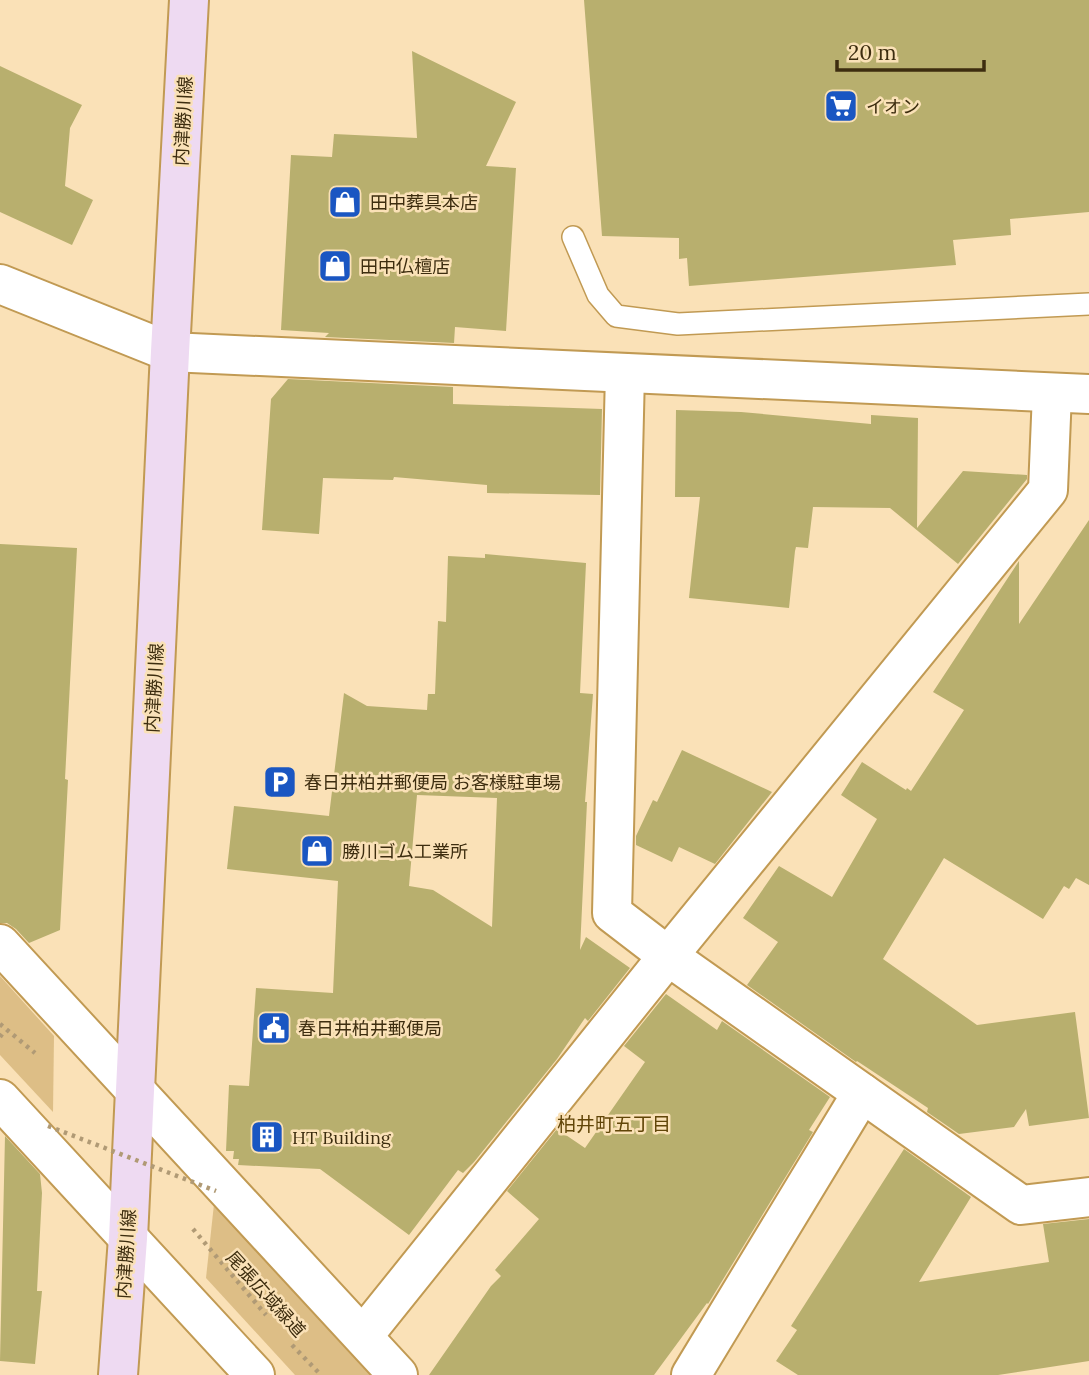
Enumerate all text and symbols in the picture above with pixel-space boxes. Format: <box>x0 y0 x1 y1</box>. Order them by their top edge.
scale bar <box>837 28 984 72</box>
text: 20 m <box>848 39 897 66</box>
street label: 内津勝川線 <box>169 75 197 167</box>
supermarket icon: イオン <box>822 87 860 125</box>
place label: イオン <box>866 95 920 118</box>
shop icon: 田中葬具本店 <box>326 183 364 221</box>
place label: 田中葬具本店 <box>370 191 478 214</box>
shop icon: 田中仏檀店 <box>316 247 354 285</box>
place label: 田中仏檀店 <box>360 255 450 278</box>
street label: 内津勝川線 <box>140 642 168 734</box>
parking icon: 春日井柏井郵便局 お客様駐車場 <box>261 763 299 801</box>
place label: 春日井柏井郵便局 お客様駐車場 <box>304 771 561 794</box>
shop icon: 勝川ゴム工業所 <box>298 832 336 870</box>
place label: 勝川ゴム工業所 <box>342 840 468 863</box>
public building icon: 春日井柏井郵便局 <box>255 1009 293 1047</box>
place label: 春日井柏井郵便局 <box>298 1017 442 1040</box>
district label: 柏井町五丁目 <box>557 1112 671 1136</box>
building icon: HT Building <box>248 1118 286 1156</box>
place label: HT Building <box>292 1126 392 1149</box>
street label: 内津勝川線 <box>111 1208 141 1300</box>
street label: 尾張広域緑道 <box>221 1246 311 1342</box>

